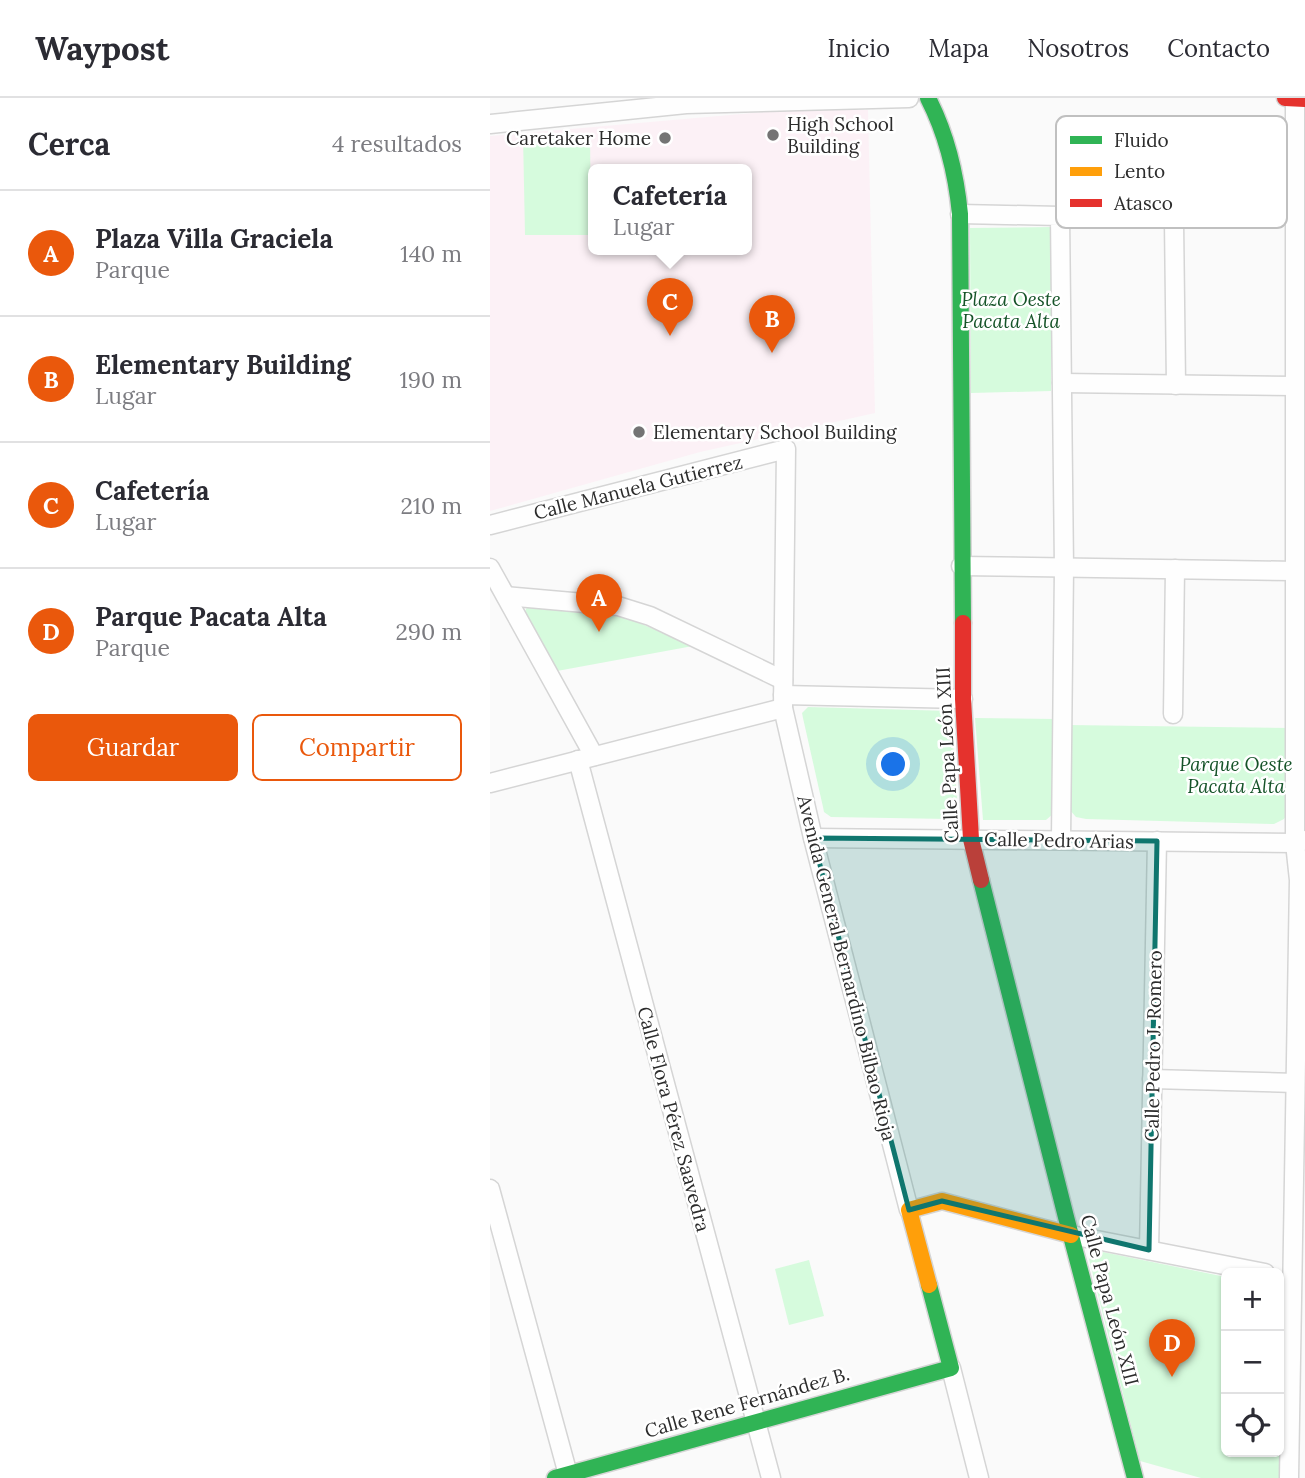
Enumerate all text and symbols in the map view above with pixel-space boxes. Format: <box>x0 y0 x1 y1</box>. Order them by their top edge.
text: Waypost <box>35 27 169 69</box>
text: Inicio <box>827 33 890 64</box>
text: Mapa <box>928 33 989 64</box>
text: Nosotros <box>1027 33 1129 64</box>
text: Contacto <box>1167 33 1270 64</box>
place label: High School Building <box>787 112 894 158</box>
legend <box>1056 116 1287 228</box>
text: Cerca <box>28 125 110 163</box>
place label: Caretaker Home <box>506 126 651 150</box>
marker: High School Building <box>765 127 781 143</box>
text: Fluido <box>1114 128 1169 152</box>
text: 4 resultados <box>332 129 462 158</box>
marker: Caretaker Home <box>657 130 673 146</box>
text: Lento <box>1114 159 1165 183</box>
popup <box>588 164 752 255</box>
text: Cafetería <box>613 179 727 212</box>
text: Atasco <box>1113 191 1173 215</box>
text: Lugar <box>613 212 674 241</box>
text: Plaza Villa Graciela <box>95 222 333 255</box>
text: A <box>43 239 59 268</box>
text: 140 m <box>400 239 462 268</box>
text: Parque <box>95 255 170 284</box>
pin: C <box>647 278 693 336</box>
park label: Plaza Oeste Pacata Alta <box>961 287 1061 333</box>
pin: B <box>749 295 795 353</box>
text: Elementary Building <box>95 348 351 381</box>
text: B <box>43 365 59 394</box>
text: 190 m <box>399 365 462 394</box>
text: Lugar <box>95 381 157 410</box>
place label: Elementary School Building <box>653 420 897 444</box>
marker: Elementary School Building <box>631 424 647 440</box>
street label: Calle Manuela Gutierrez <box>531 449 745 525</box>
text: Cafetería <box>95 474 209 507</box>
text: C <box>43 491 59 520</box>
text: 210 m <box>400 491 462 520</box>
text: Lugar <box>95 507 157 536</box>
pin: A <box>576 574 622 632</box>
text: Parque Pacata Alta <box>95 600 327 633</box>
text: D <box>42 617 60 646</box>
text: 290 m <box>395 617 462 646</box>
text: Parque <box>95 633 170 662</box>
street label: Calle Papa León XIII <box>930 666 964 844</box>
button: Guardar <box>28 714 238 781</box>
button: Compartir <box>252 714 462 781</box>
your location <box>876 747 910 781</box>
park label: Parque Oeste Pacata Alta <box>1179 752 1293 798</box>
street label: Avenida General Bernardino Bilbao Rioja <box>792 792 902 1144</box>
street label: Calle Pedro Arias <box>984 827 1134 853</box>
street label: Calle Pedro J. Romero <box>1139 950 1167 1142</box>
street label: Calle Flora Pérez Saavedra <box>632 1004 716 1234</box>
street label: Calle Papa León XIII <box>1076 1212 1144 1388</box>
map controls <box>1221 1268 1284 1457</box>
button: + <box>1221 1268 1284 1331</box>
pin: D <box>1149 1319 1195 1377</box>
button: − <box>1221 1331 1284 1394</box>
street label: Calle Rene Fernández B. <box>642 1361 852 1443</box>
button: locate <box>1221 1394 1284 1457</box>

